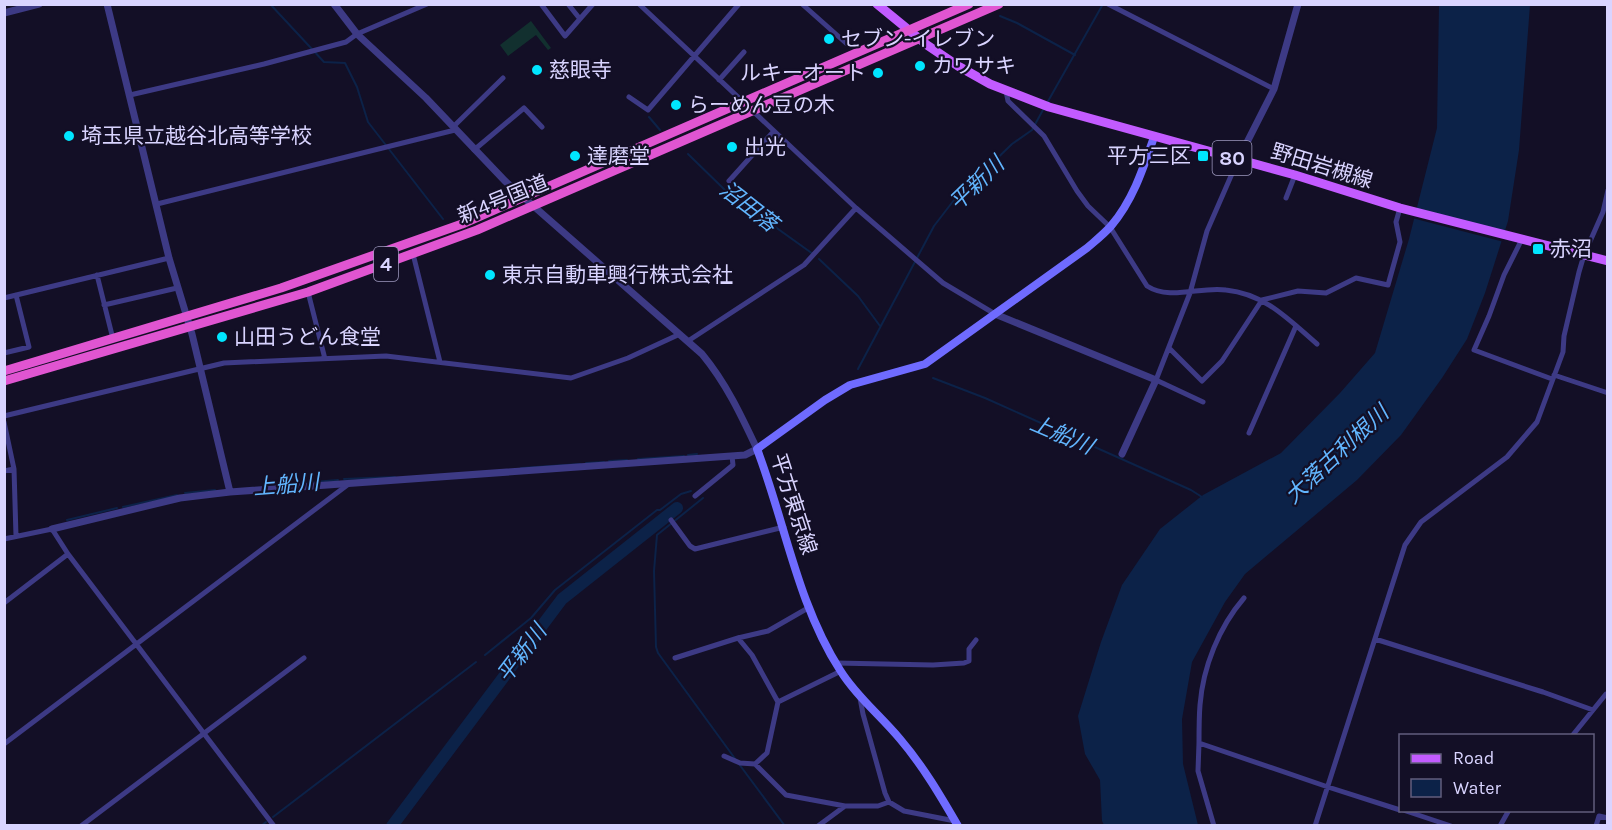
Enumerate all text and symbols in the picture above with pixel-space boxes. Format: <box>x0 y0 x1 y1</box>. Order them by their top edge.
place label: セブン-イレブン <box>841 27 995 51</box>
marker: セブン-イレブン <box>822 32 836 46</box>
place label: カワサキ <box>932 54 1016 78</box>
place label: 慈眼寺 <box>549 58 612 82</box>
marker: カワサキ <box>913 59 927 73</box>
place label: ルキーオート <box>740 61 866 85</box>
marker: 慈眼寺 <box>530 63 544 77</box>
marker: ルキーオート <box>871 66 885 80</box>
place label: らーめん豆の木 <box>688 93 835 117</box>
marker: らーめん豆の木 <box>669 98 683 112</box>
place label: 埼玉県立越谷北高等学校 <box>81 124 312 148</box>
marker: 埼玉県立越谷北高等学校 <box>62 129 76 143</box>
place label: 出光 <box>744 135 786 159</box>
street label: 野田岩槻線 <box>1268 139 1376 193</box>
marker: 出光 <box>725 140 739 154</box>
road number: 80 <box>1212 141 1252 175</box>
place label: 達磨堂 <box>587 144 650 168</box>
place label: 平方三区 <box>1107 144 1191 168</box>
marker: 達磨堂 <box>568 149 582 163</box>
marker: 平方三区 <box>1196 149 1210 163</box>
water label: 平新川 <box>944 150 1011 216</box>
street label: 新4号国道 <box>454 170 552 228</box>
water label: 沼田落 <box>714 176 785 239</box>
place label: 赤沼 <box>1550 237 1592 261</box>
marker: 赤沼 <box>1531 242 1545 256</box>
road number: 4 <box>374 247 398 281</box>
place label: 東京自動車興行株式会社 <box>502 263 733 287</box>
marker: 東京自動車興行株式会社 <box>483 268 497 282</box>
place label: 山田うどん食堂 <box>234 325 381 349</box>
marker: 山田うどん食堂 <box>215 330 229 344</box>
water label: 大落古利根川 <box>1280 399 1395 509</box>
water label: 上船川 <box>1026 410 1099 461</box>
street label: 平方東京線 <box>766 450 822 558</box>
water label: 上船川 <box>252 469 322 501</box>
water label: 平新川 <box>492 618 553 688</box>
legend <box>1399 734 1594 812</box>
text: Road <box>1453 747 1494 769</box>
text: Water <box>1453 777 1501 799</box>

